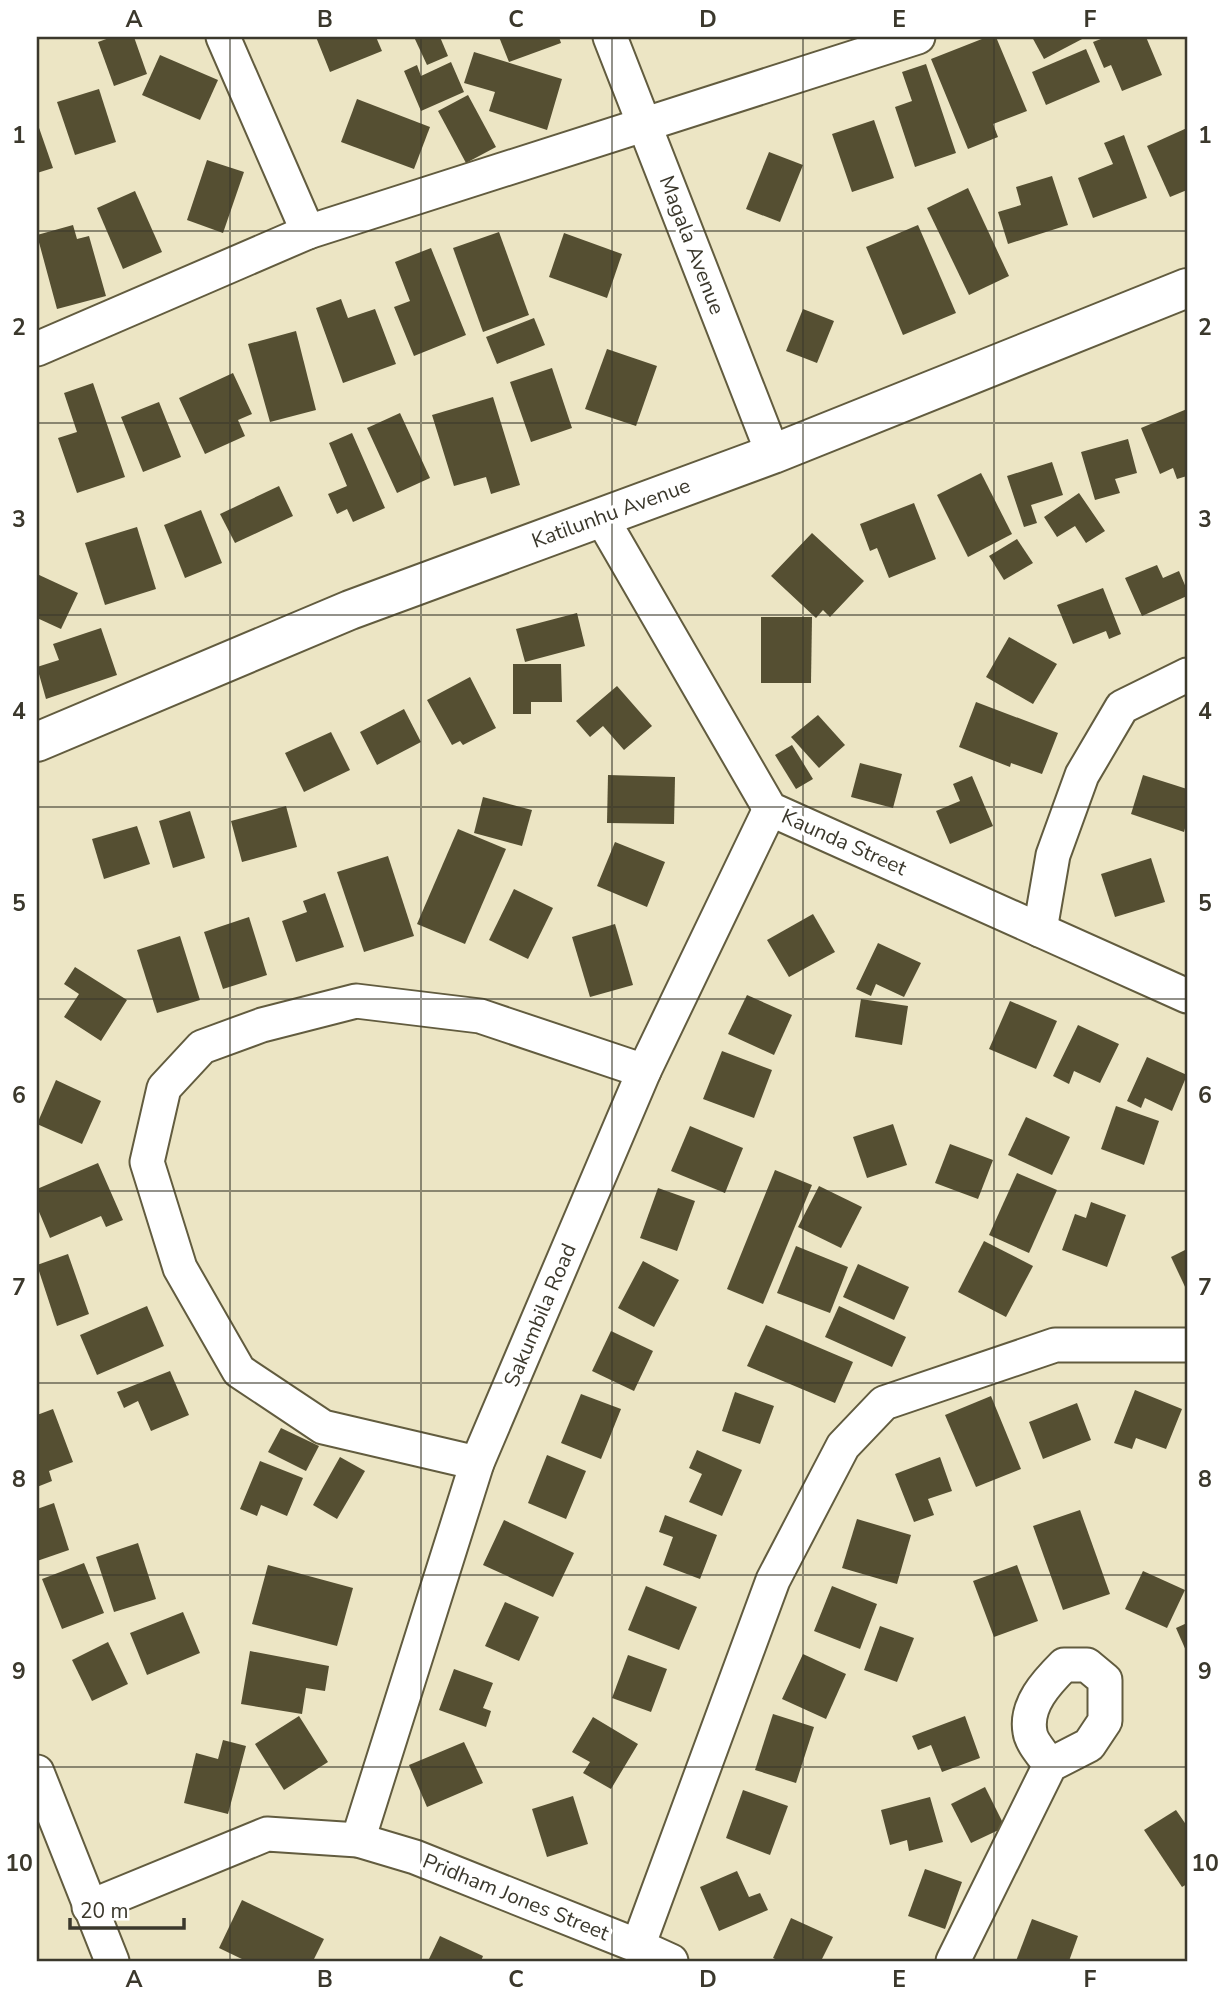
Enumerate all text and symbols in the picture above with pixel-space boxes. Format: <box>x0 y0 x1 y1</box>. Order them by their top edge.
text: A <box>125 4 143 35</box>
text: B <box>317 4 333 35</box>
text: C <box>508 4 524 35</box>
text: D <box>699 4 717 35</box>
text: E <box>892 4 906 35</box>
text: F <box>1084 4 1097 35</box>
text: 1 <box>12 120 26 151</box>
text: 1 <box>1198 120 1212 151</box>
street label: Magala Avenue <box>653 171 731 319</box>
text: 2 <box>12 312 26 343</box>
text: 2 <box>1198 312 1212 343</box>
street label: Katilunhu Avenue <box>528 471 694 555</box>
text: 3 <box>12 504 26 535</box>
text: 3 <box>1198 504 1212 535</box>
text: 4 <box>12 696 26 727</box>
text: 4 <box>1198 696 1212 727</box>
street label: Kaunda Street <box>777 802 912 882</box>
text: 5 <box>12 888 26 919</box>
text: 5 <box>1198 888 1212 919</box>
text: 6 <box>12 1080 26 1111</box>
text: 6 <box>1198 1080 1212 1111</box>
street label: Sakumbila Road <box>497 1239 583 1391</box>
text: 7 <box>12 1272 26 1303</box>
text: 7 <box>1198 1272 1212 1303</box>
text: 8 <box>12 1464 26 1495</box>
text: 8 <box>1198 1464 1212 1495</box>
text: 9 <box>12 1656 26 1687</box>
text: 9 <box>1198 1656 1212 1687</box>
street label: Pridham Jones Street <box>419 1847 614 1947</box>
text: 10 <box>5 1848 33 1879</box>
text: 10 <box>1191 1848 1219 1879</box>
scale bar <box>70 1886 184 1930</box>
text: 20 m <box>80 1897 129 1925</box>
text: A <box>125 1964 143 1995</box>
text: B <box>317 1964 333 1995</box>
text: C <box>508 1964 524 1995</box>
text: D <box>699 1964 717 1995</box>
text: E <box>892 1964 906 1995</box>
text: F <box>1084 1964 1097 1995</box>

